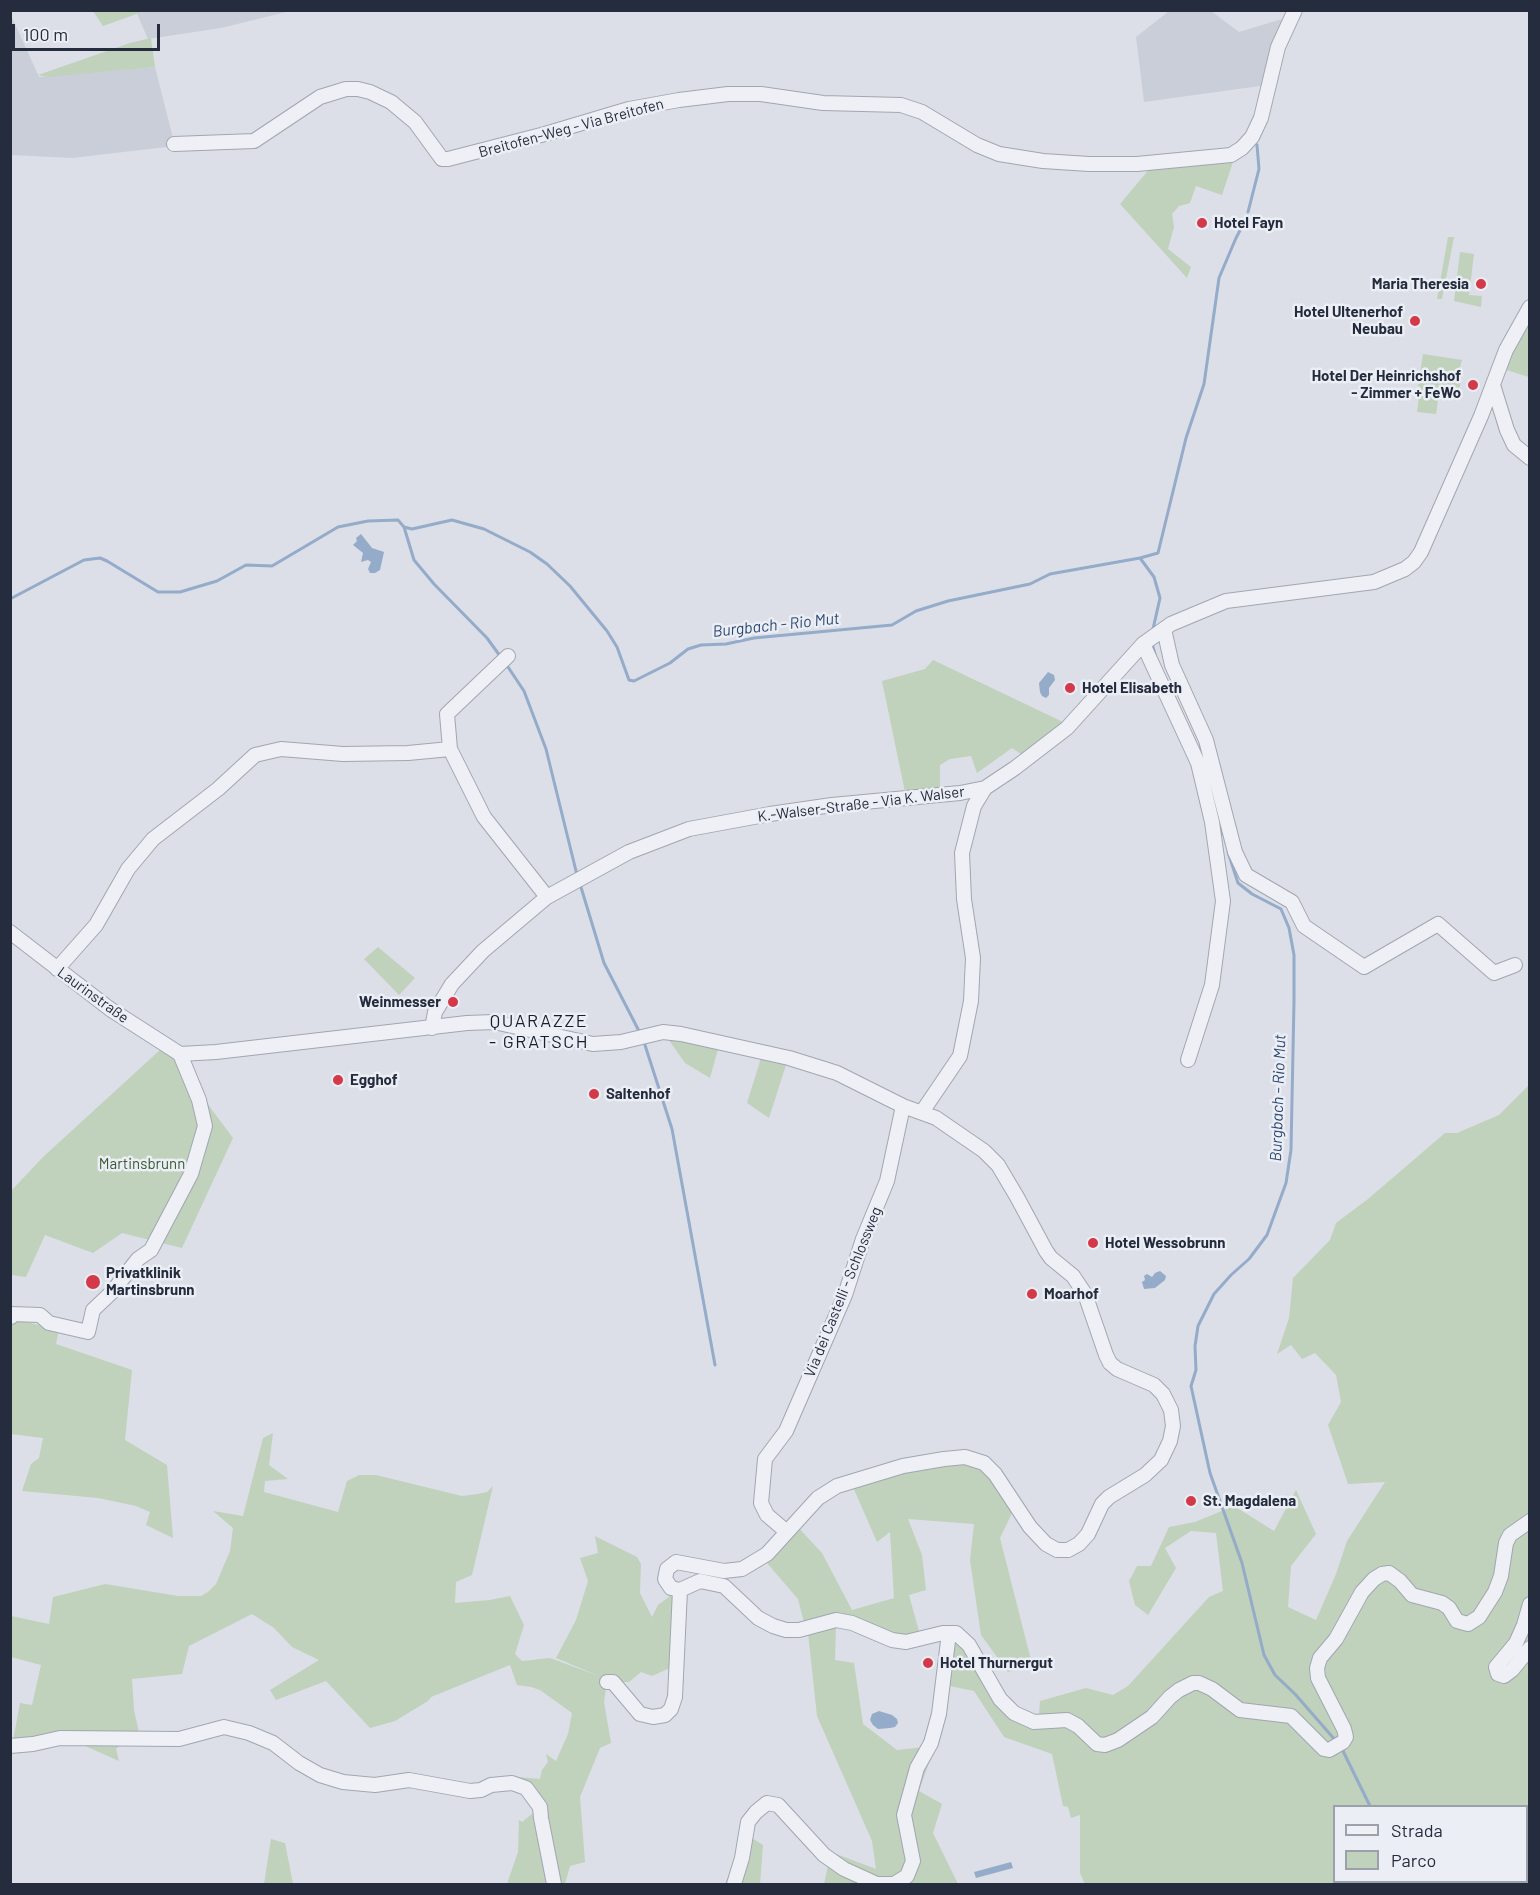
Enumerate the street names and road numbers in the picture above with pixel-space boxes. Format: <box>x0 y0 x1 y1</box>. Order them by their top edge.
street label: Breitofen-Weg - Via Breitofen <box>477 95 665 161</box>
street label: K.-Walser-Straße - Via K. Walser <box>756 782 966 826</box>
street label: Laurinstraße <box>54 963 132 1027</box>
street label: Via dei Castelli - Schlossweg <box>800 1204 886 1380</box>

